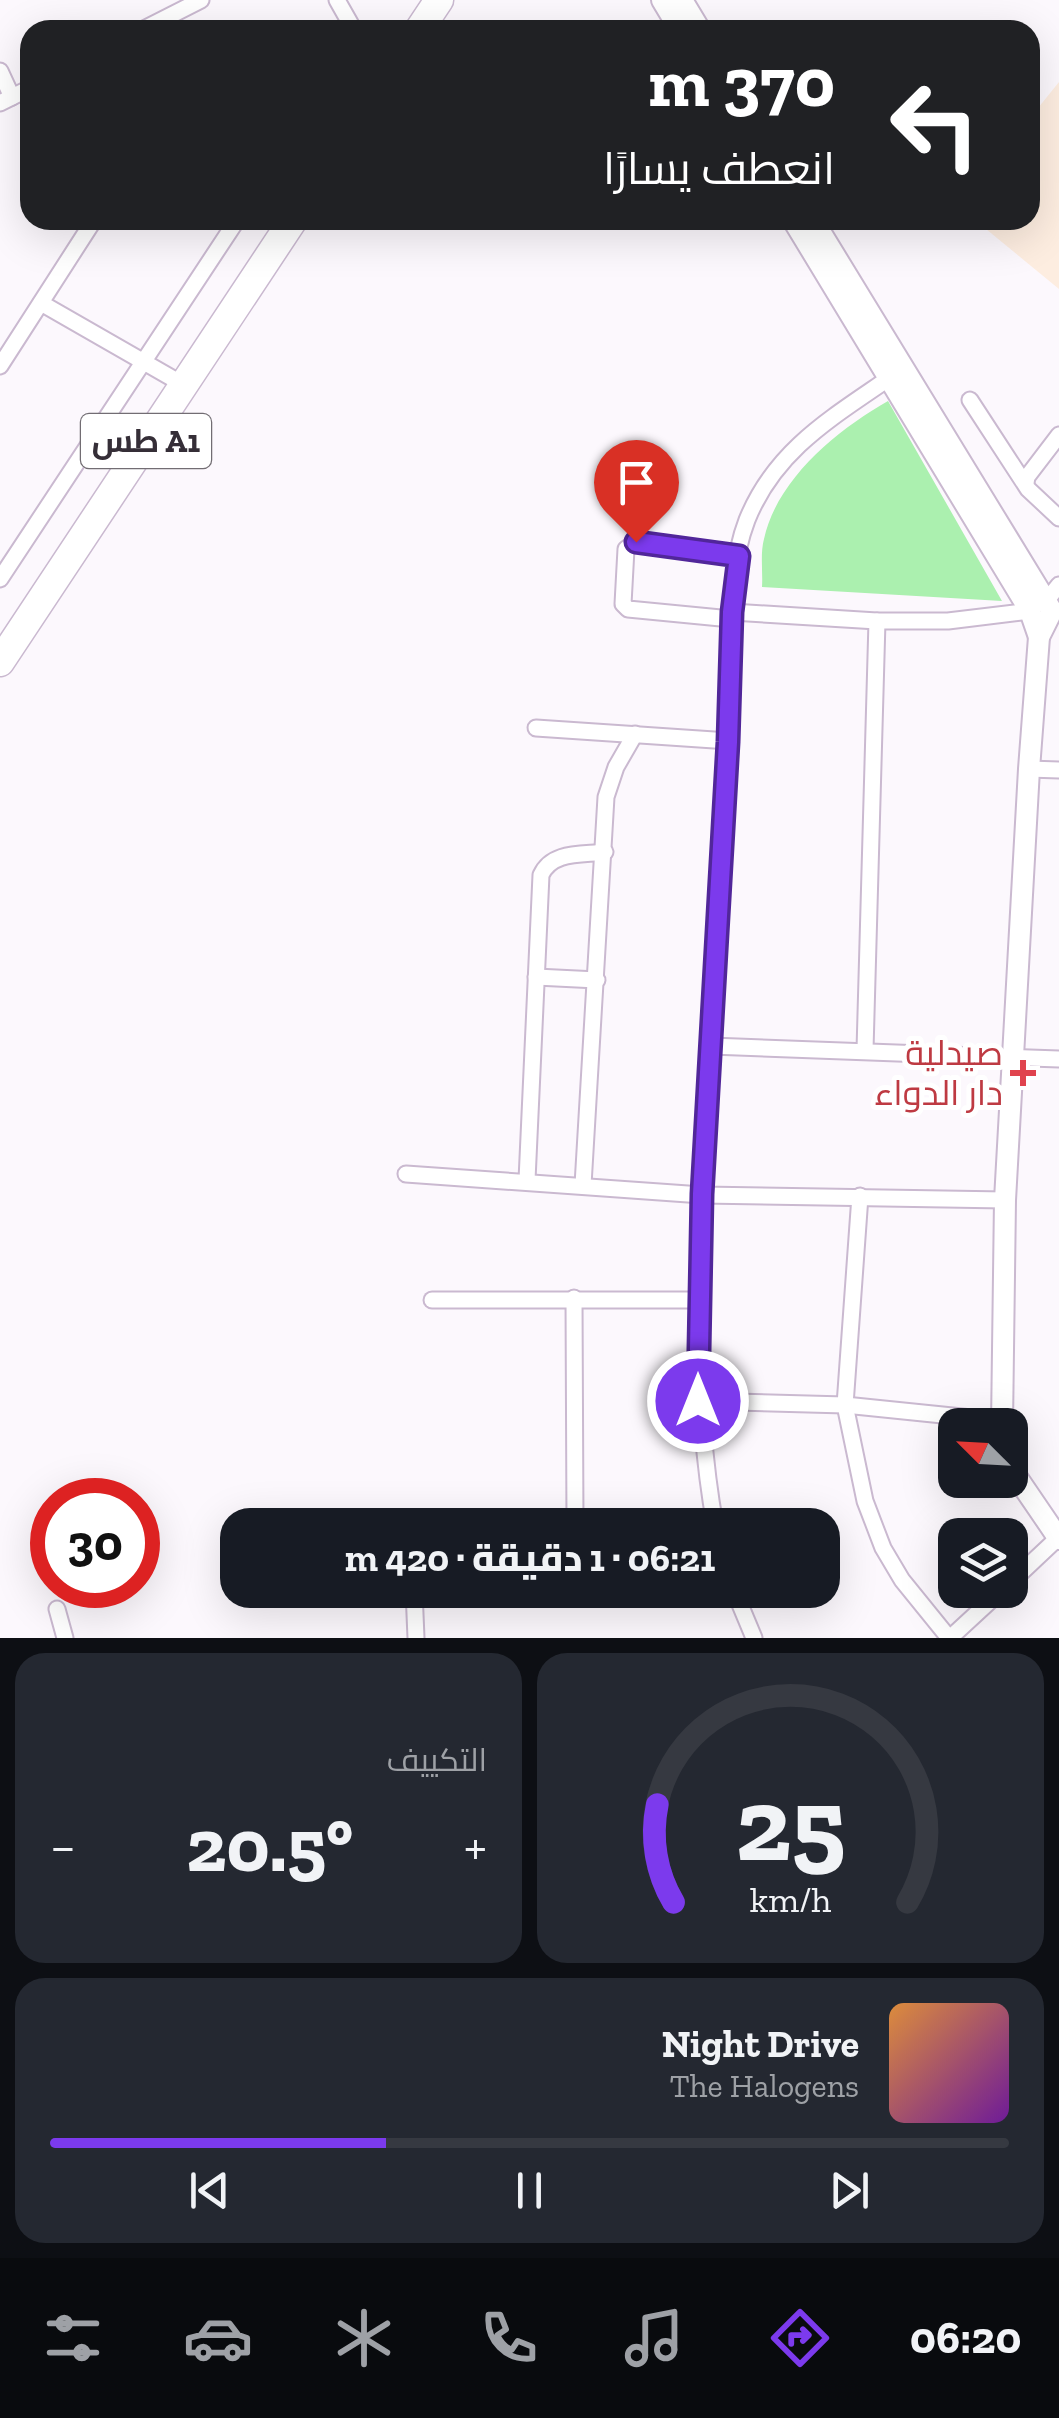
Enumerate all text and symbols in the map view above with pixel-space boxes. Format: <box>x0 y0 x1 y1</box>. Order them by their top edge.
text: 370 m <box>648 40 835 124</box>
icon: left <box>870 60 1000 190</box>
text: انعطف يسارًا <box>603 142 835 196</box>
road number: طس A1 <box>81 414 211 468</box>
pin <box>594 440 679 543</box>
icon: arrive <box>609 455 664 510</box>
place label: صيدلية دار الدواء <box>874 1032 1003 1114</box>
marker: صيدلية دار الدواء <box>1012 1062 1034 1084</box>
position arrow <box>646 1349 750 1453</box>
north arrow <box>938 1408 1028 1498</box>
map controls <box>938 1408 1028 1608</box>
speed limit sign: 30 <box>30 1478 160 1608</box>
button: layers <box>938 1518 1028 1608</box>
text: 06:21 · 1 دقيقة · 420 m <box>345 1535 715 1581</box>
text: التكييف <box>387 1741 487 1779</box>
text: 25 <box>735 1762 846 1887</box>
text: 20.5° <box>186 1800 353 1890</box>
text: − <box>50 1813 76 1879</box>
text: + <box>464 1813 487 1879</box>
text: km/h <box>750 1878 831 1921</box>
text: Night Drive <box>662 2021 859 2067</box>
text: The Halogens <box>670 2067 859 2105</box>
icon: previous <box>182 2163 237 2218</box>
icon: pause <box>502 2163 557 2218</box>
icon: next <box>822 2163 877 2218</box>
icon: filters <box>38 2303 108 2373</box>
icon: car <box>183 2303 253 2373</box>
icon: climate <box>329 2303 399 2373</box>
icon: phone <box>474 2303 544 2373</box>
icon: music <box>619 2303 689 2373</box>
icon: directions <box>765 2303 835 2373</box>
text: 06:20 <box>910 2311 1021 2365</box>

